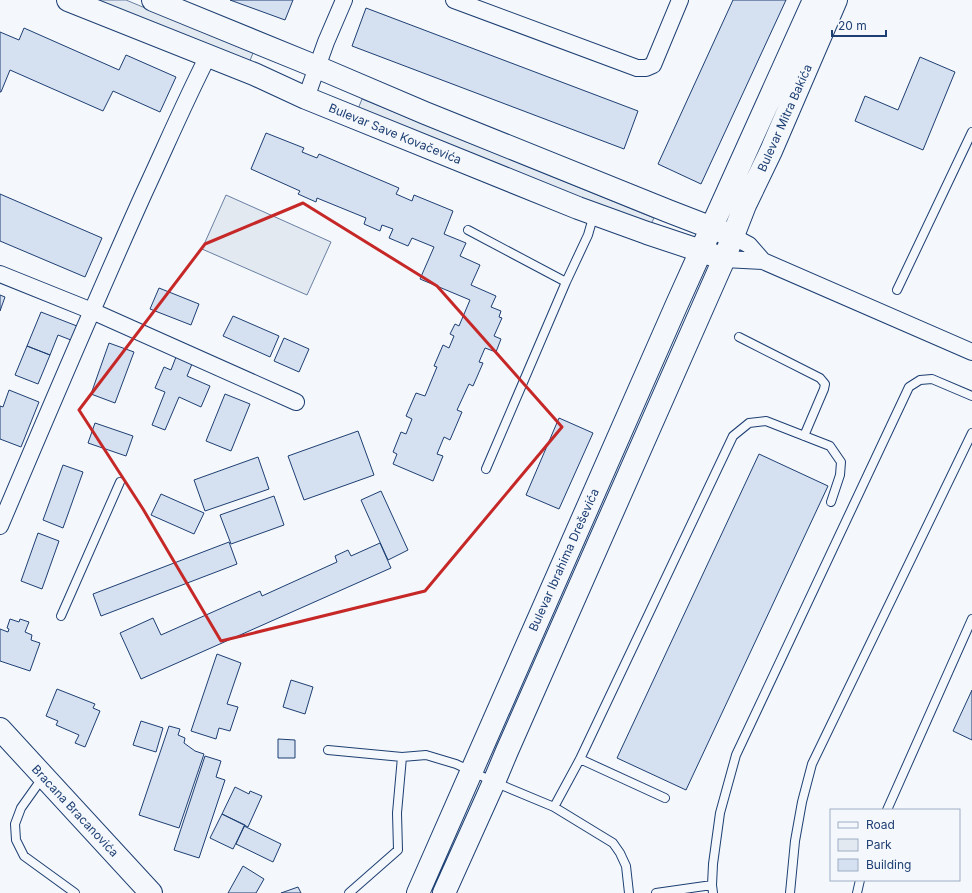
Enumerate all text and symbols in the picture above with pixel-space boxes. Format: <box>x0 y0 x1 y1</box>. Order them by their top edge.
scale bar <box>832 12 886 38</box>
text: 20 m <box>838 18 867 33</box>
street label: Bulevar Mitra Bakića <box>754 62 815 174</box>
street label: Bulevar Save Kovačevića <box>327 100 464 167</box>
street label: Bulevar Ibrahima Dreševića <box>525 486 602 634</box>
street label: Bracana Bracanovića <box>29 762 122 860</box>
legend <box>830 809 960 881</box>
text: Road <box>866 817 895 832</box>
text: Park <box>866 837 892 852</box>
text: Building <box>866 857 911 872</box>

